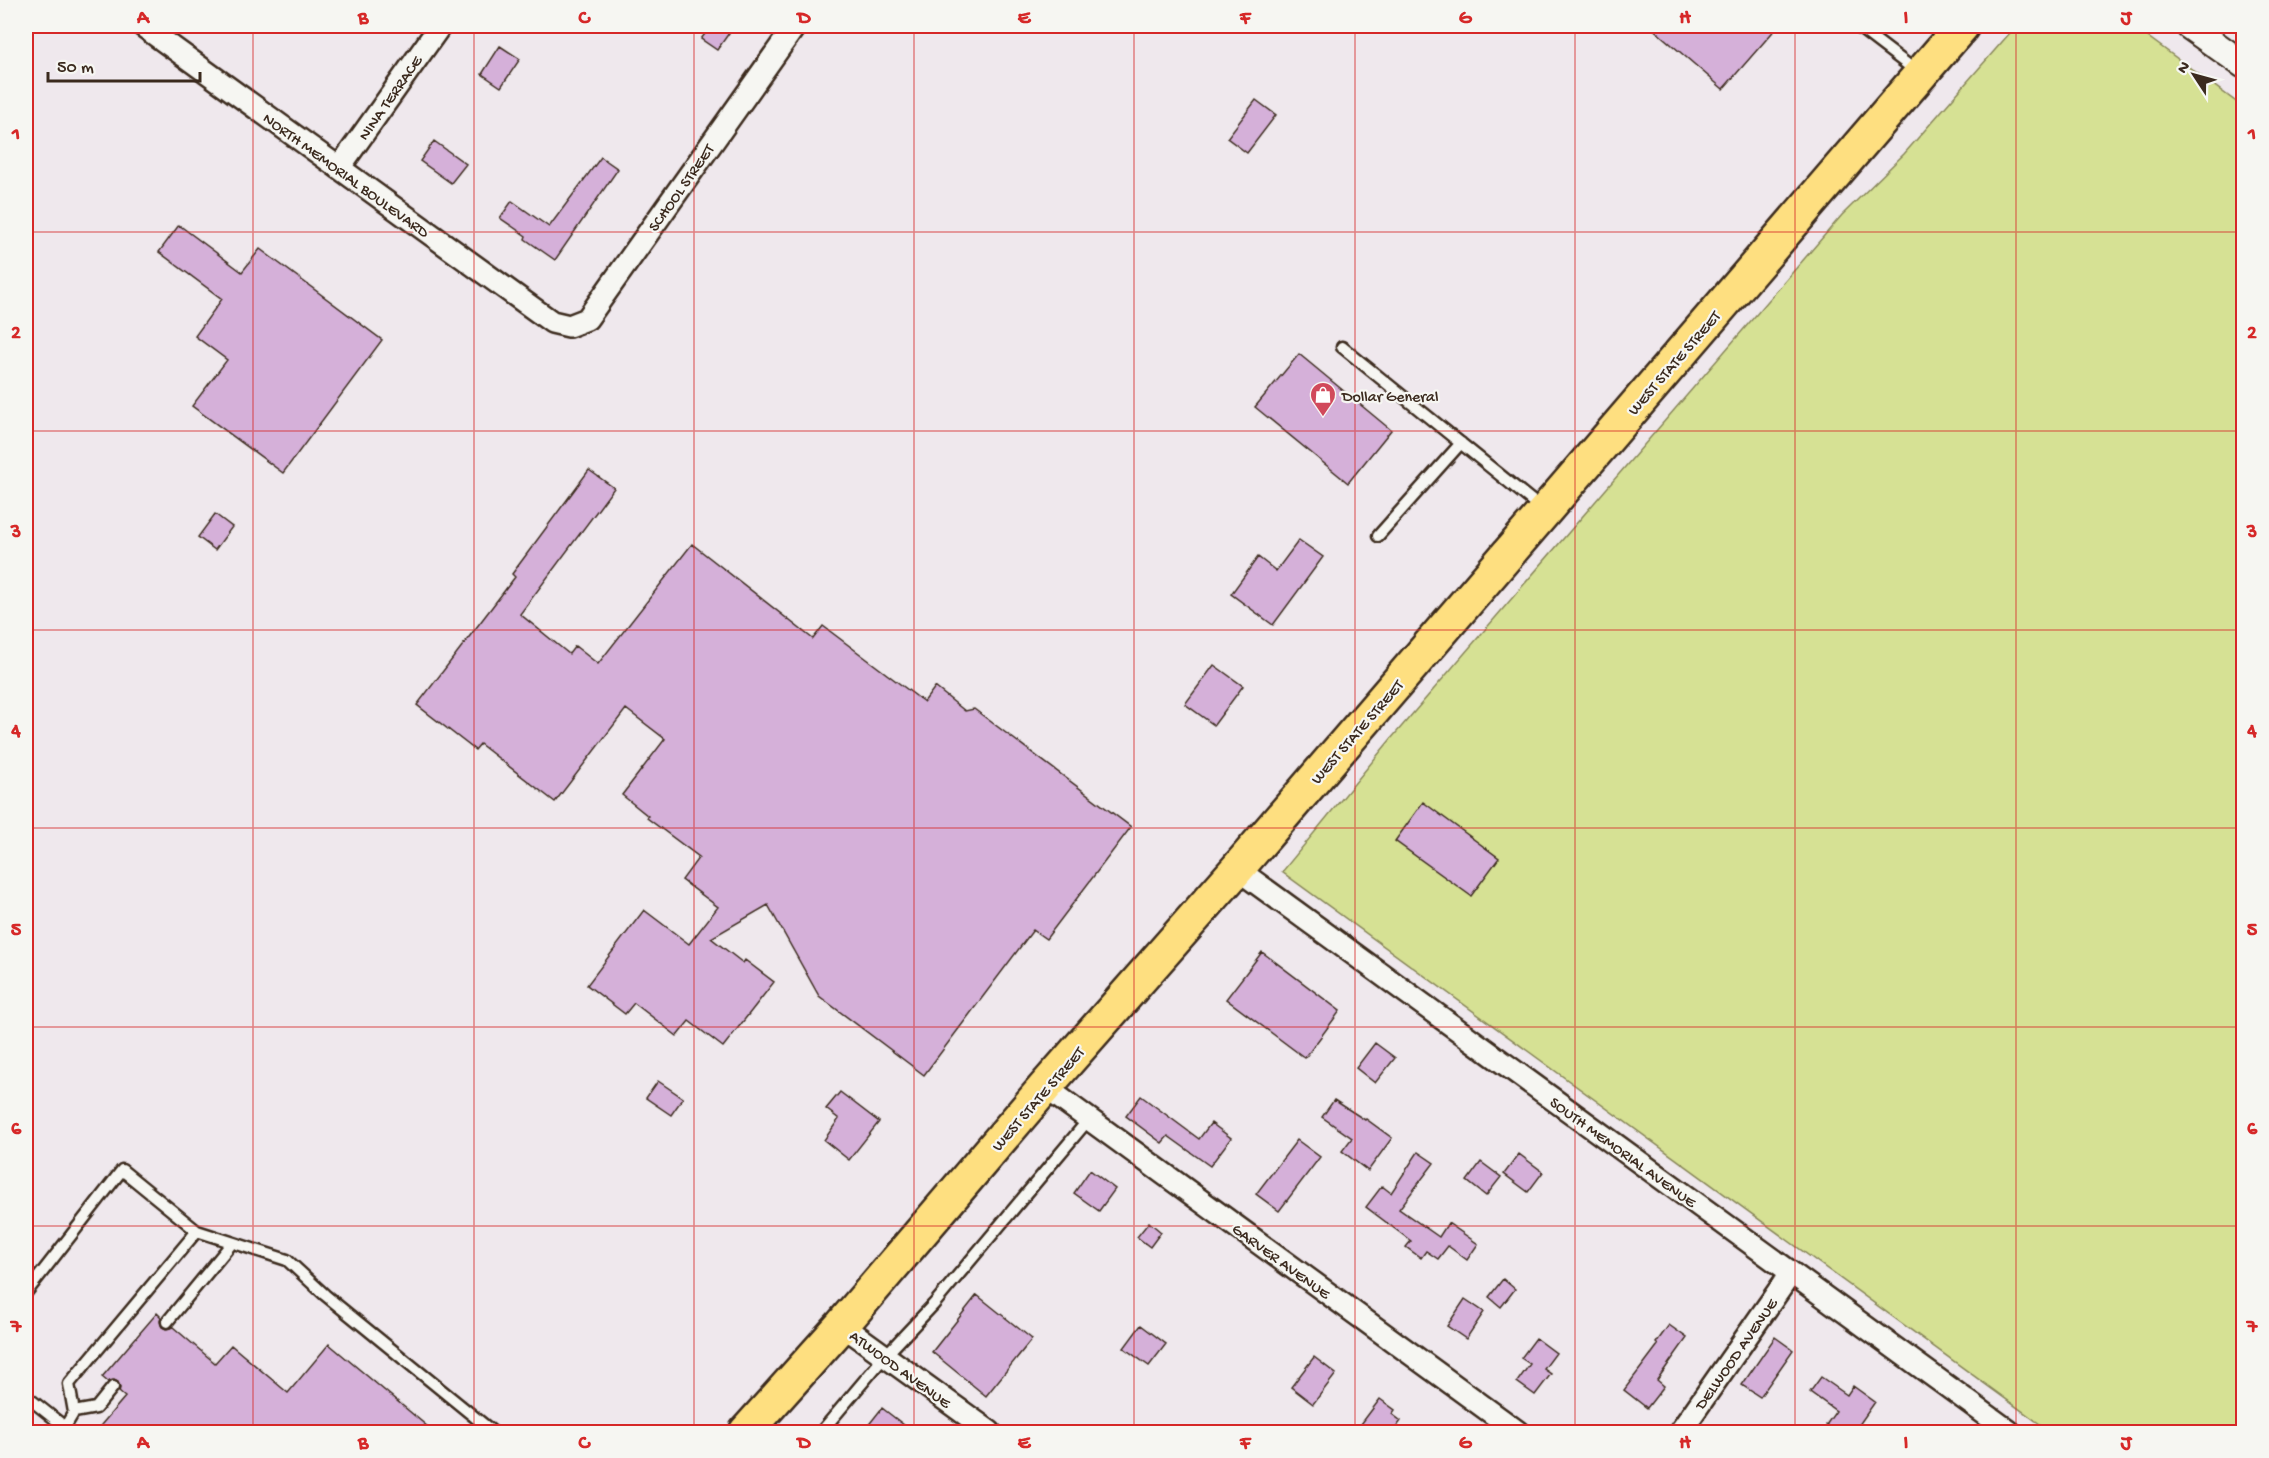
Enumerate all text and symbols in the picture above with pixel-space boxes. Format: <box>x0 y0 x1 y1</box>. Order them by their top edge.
text: A <box>136 8 151 31</box>
text: B <box>357 8 369 31</box>
text: C <box>578 8 592 31</box>
text: D <box>795 8 811 31</box>
text: E <box>1018 8 1032 31</box>
text: F <box>1239 8 1252 31</box>
text: G <box>1459 8 1473 31</box>
text: H <box>1679 8 1691 31</box>
text: I <box>1904 8 1909 31</box>
text: J <box>2120 8 2133 31</box>
scale bar <box>48 45 200 83</box>
north arrow <box>2164 45 2224 105</box>
street label: NINA TERRACE <box>356 52 429 145</box>
text: 50 m <box>57 58 94 79</box>
text: N <box>2174 58 2196 78</box>
street label: NORTH MEMORIAL BOULEVARD <box>258 110 432 244</box>
text: 1 <box>11 124 20 147</box>
text: 1 <box>2247 124 2256 147</box>
street label: SCHOOL STREET <box>646 141 720 236</box>
street label: WEST STATE STREET <box>1625 308 1727 420</box>
text: 2 <box>11 323 21 346</box>
text: 2 <box>2247 323 2257 346</box>
shop icon: Dollar General <box>1308 380 1338 418</box>
place label: Dollar General <box>1341 389 1438 408</box>
text: 3 <box>10 522 21 545</box>
text: 3 <box>2246 522 2257 545</box>
street label: WEST STATE STREET <box>1308 677 1410 789</box>
text: 4 <box>10 721 21 744</box>
text: 4 <box>2246 721 2257 744</box>
text: 5 <box>11 920 22 943</box>
text: 5 <box>2247 920 2258 943</box>
street label: WEST STATE STREET <box>989 1044 1091 1156</box>
street label: SOUTH MEMORIAL AVENUE <box>1545 1094 1700 1214</box>
text: 6 <box>11 1119 22 1142</box>
text: 6 <box>2247 1119 2258 1142</box>
street label: GARVER AVENUE <box>1227 1221 1334 1305</box>
street label: DELWOOD AVENUE <box>1692 1295 1784 1415</box>
text: 7 <box>10 1317 23 1340</box>
text: 7 <box>2246 1317 2259 1340</box>
street label: ATWOOD AVENUE <box>845 1328 954 1415</box>
text: A <box>136 1433 151 1456</box>
text: B <box>357 1433 369 1456</box>
text: C <box>578 1433 592 1456</box>
text: D <box>795 1433 811 1456</box>
text: E <box>1018 1433 1032 1456</box>
text: F <box>1239 1433 1252 1456</box>
text: G <box>1459 1433 1473 1456</box>
text: H <box>1679 1433 1691 1456</box>
text: I <box>1904 1433 1909 1456</box>
text: J <box>2120 1433 2133 1456</box>

